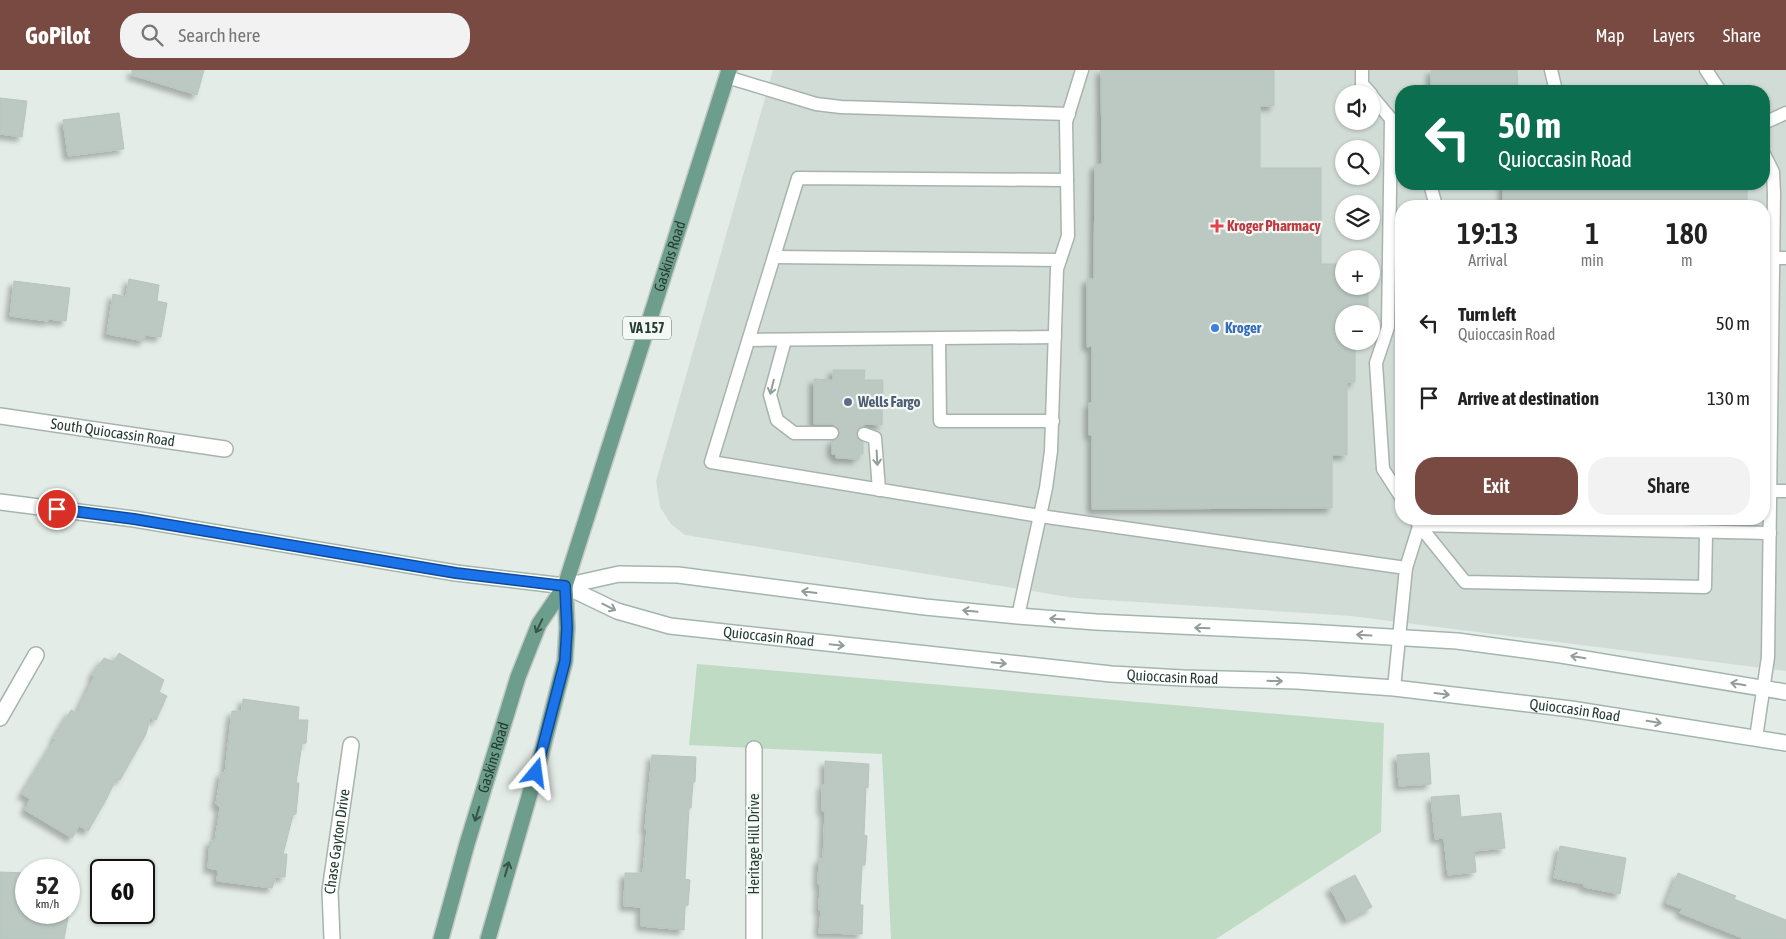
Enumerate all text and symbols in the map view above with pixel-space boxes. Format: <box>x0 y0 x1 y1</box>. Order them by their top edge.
search box <box>120 13 470 58</box>
icon: search <box>138 21 166 49</box>
text: GoPilot <box>25 22 90 49</box>
text: Search here <box>178 24 260 46</box>
text: Map <box>1595 25 1624 46</box>
text: Layers <box>1652 25 1695 46</box>
text: Share <box>1723 25 1761 46</box>
map controls <box>1335 85 1380 350</box>
button: sound <box>1335 85 1380 130</box>
icon: left <box>1415 105 1480 170</box>
text: 50 m <box>1498 105 1561 145</box>
button: search <box>1335 140 1380 185</box>
text: Quioccasin Road <box>1498 146 1632 172</box>
button: layers <box>1335 195 1380 240</box>
text: 19:13 <box>1457 216 1519 250</box>
text: 1 <box>1585 216 1599 250</box>
text: 180 <box>1666 216 1708 250</box>
place label: Kroger Pharmacy <box>1227 217 1322 234</box>
street label: Gaskins Road <box>650 219 688 294</box>
marker: Kroger Pharmacy <box>1211 220 1223 232</box>
button: + <box>1335 250 1380 295</box>
text: Arrival <box>1468 251 1507 269</box>
text: min <box>1581 251 1604 269</box>
text: m <box>1681 251 1693 269</box>
text: Turn left <box>1458 303 1516 325</box>
button: − <box>1335 305 1380 350</box>
icon: left <box>1415 309 1443 337</box>
text: 50 m <box>1716 312 1750 334</box>
road number: VA 157 <box>623 317 671 340</box>
place label: Kroger <box>1225 319 1262 336</box>
marker: Kroger <box>1209 322 1221 334</box>
text: Quioccasin Road <box>1458 325 1555 343</box>
one-way arrow <box>767 379 777 395</box>
icon: arrive <box>1415 384 1443 412</box>
text: Arrive at destination <box>1458 387 1599 409</box>
text: 130 m <box>1707 387 1750 409</box>
place label: Wells Fargo <box>857 393 920 410</box>
marker: Wells Fargo <box>842 396 854 408</box>
street label: South Quiocassin Road <box>50 415 176 450</box>
one-way arrow <box>873 449 882 465</box>
button: Exit <box>1415 457 1578 515</box>
button: Share <box>1588 457 1750 515</box>
pin <box>36 488 78 530</box>
icon: arrive <box>43 495 71 523</box>
one-way arrow <box>801 587 817 597</box>
one-way arrow <box>601 603 616 612</box>
one-way arrow <box>962 606 978 616</box>
one-way arrow <box>1049 614 1065 624</box>
one-way arrow <box>533 619 543 634</box>
street label: Quioccasin Road <box>722 623 815 650</box>
one-way arrow <box>1194 623 1210 633</box>
one-way arrow <box>1356 631 1372 640</box>
one-way arrow <box>829 640 845 650</box>
one-way arrow <box>1570 652 1586 662</box>
one-way arrow <box>990 658 1006 668</box>
street label: Quioccasin Road <box>1126 666 1218 687</box>
one-way arrow <box>1267 676 1283 685</box>
one-way arrow <box>1730 679 1746 689</box>
one-way arrow <box>1434 689 1450 699</box>
street label: Quioccasin Road <box>1529 695 1621 725</box>
one-way arrow <box>1645 717 1661 727</box>
street label: Gaskins Road <box>474 720 512 795</box>
position arrow <box>509 746 561 798</box>
street label: Chase Gayton Drive <box>321 788 353 895</box>
street label: Heritage Hill Drive <box>745 793 762 895</box>
one-way arrow <box>471 805 481 821</box>
speed limit sign: 60 <box>90 859 155 924</box>
one-way arrow <box>503 861 513 877</box>
text: 52 <box>36 871 59 899</box>
text: km/h <box>36 897 59 911</box>

